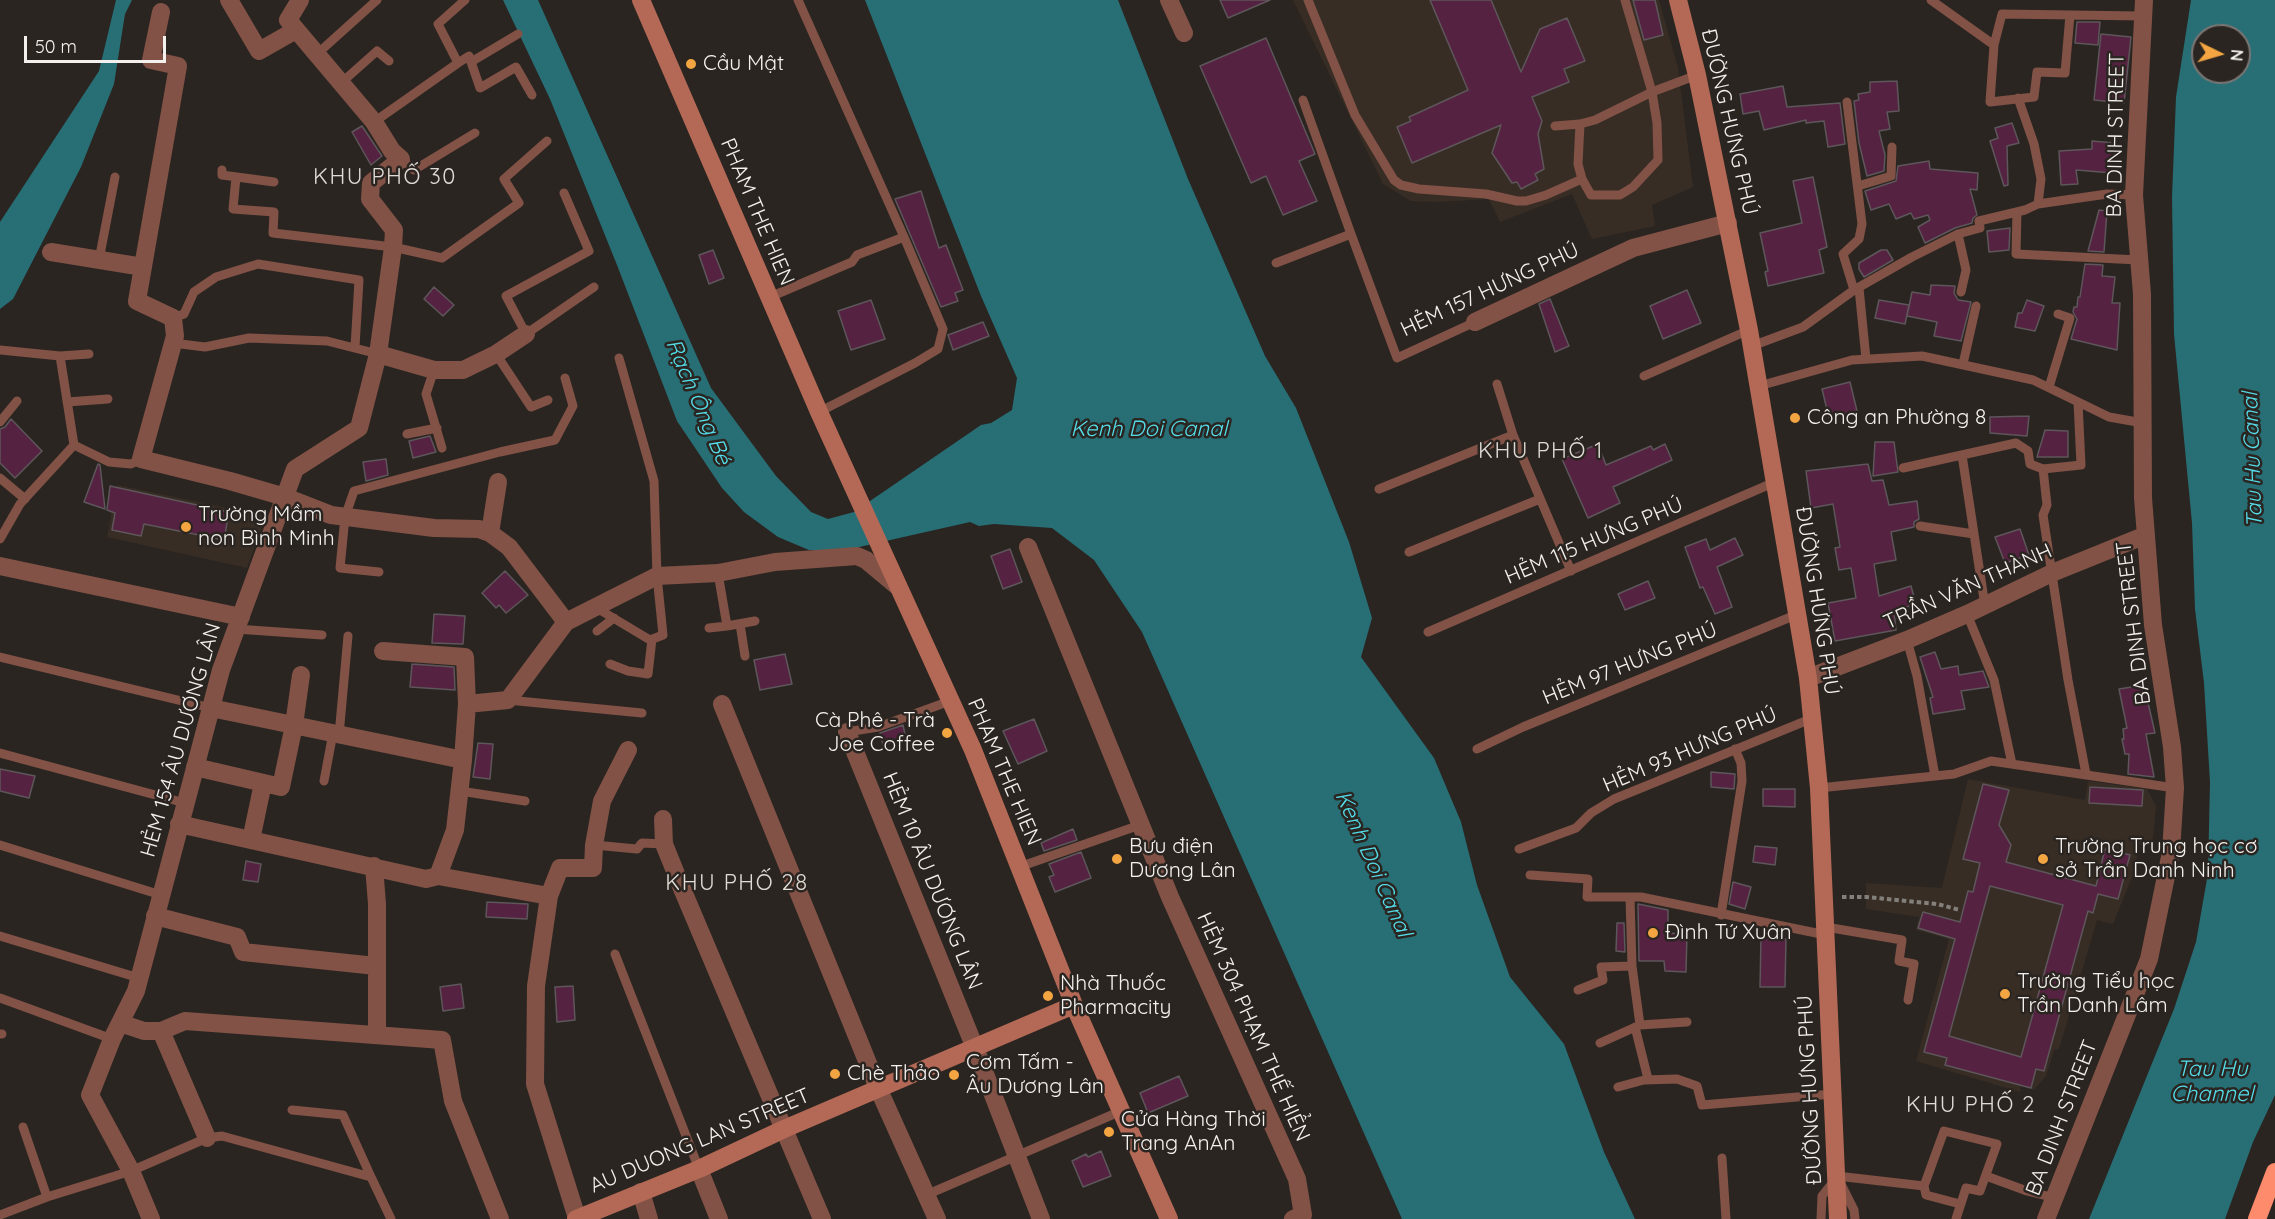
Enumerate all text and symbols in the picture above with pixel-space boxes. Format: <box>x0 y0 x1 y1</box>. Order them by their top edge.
scale bar <box>27 24 170 62</box>
north arrow <box>2191 24 2251 84</box>
street label: ĐƯỜNG HƯNG PHÚ <box>1695 27 1763 217</box>
text: 50 m <box>35 35 77 58</box>
text: N <box>2226 49 2247 62</box>
place label: Cầu Mật <box>703 51 784 77</box>
street label: BA DINH STREET <box>2102 53 2130 217</box>
marker: Cầu Mật <box>684 57 698 71</box>
street label: PHAM THE HIEN <box>715 135 799 289</box>
district label: KHU PHỐ 30 <box>313 164 457 190</box>
street label: HẺM 157 HƯNG PHÚ <box>1397 238 1583 342</box>
water label: Rạch Ông Bé <box>660 335 736 469</box>
water label: Tau Hu Canal <box>2237 392 2269 528</box>
place label: Công an Phường 8 <box>1807 405 1986 431</box>
marker: Công an Phường 8 <box>1788 411 1802 425</box>
water label: Kenh Doi Canal <box>1071 416 1227 442</box>
district label: KHU PHỐ 1 <box>1478 438 1604 464</box>
street label: HẺM 115 HƯNG PHÚ <box>1501 492 1687 590</box>
place label: Trường Mầm non Bình Minh <box>198 502 335 552</box>
street label: ĐƯỜNG HƯNG PHÚ <box>1790 505 1844 697</box>
marker: Trường Mầm non Bình Minh <box>179 520 193 534</box>
street label: TRẦN VĂN THÀNH <box>1880 539 2056 635</box>
street label: BA DINH STREET <box>2111 540 2157 706</box>
street label: HẺM 97 HƯNG PHÚ <box>1539 617 1721 711</box>
street label: HẺM 154 ÂU DƯƠNG LÂN <box>135 620 227 860</box>
street label: PHAM THE HIEN <box>962 695 1046 849</box>
street label: HẺM 93 HƯNG PHÚ <box>1599 702 1781 798</box>
place label: Cà Phê - Trà Joe Coffee <box>815 708 935 758</box>
marker: Cà Phê - Trà Joe Coffee <box>940 726 954 740</box>
street label: HẺM 10 ÂU DƯƠNG LÂN <box>877 769 987 993</box>
water label: Kenh Doi Canal <box>1329 787 1417 941</box>
place label: Bưu điện Dương Lân <box>1129 834 1236 884</box>
place label: Trường Trung học cơ sở Trần Danh Ninh <box>2055 834 2257 884</box>
marker: Bưu điện Dương Lân <box>1110 852 1124 866</box>
marker: Trường Trung học cơ sở Trần Danh Ninh <box>2036 852 2050 866</box>
district label: KHU PHỐ 28 <box>665 870 809 896</box>
street label: HẺM 304 PHẠM THẾ HIỂN <box>1191 909 1315 1145</box>
place label: Đình Tứ Xuân <box>1665 920 1792 946</box>
marker: Đình Tứ Xuân <box>1646 926 1660 940</box>
place label: Trường Tiểu học Trần Danh Lâm <box>2017 969 2174 1019</box>
place label: Nhà Thuốc Pharmacity <box>1060 971 1172 1021</box>
marker: Trường Tiểu học Trần Danh Lâm <box>1998 987 2012 1001</box>
marker: Nhà Thuốc Pharmacity <box>1041 989 1055 1003</box>
street label: ĐƯỜNG HƯNG PHÚ <box>1792 994 1828 1186</box>
street label: BA DINH STREET <box>2021 1037 2103 1199</box>
place label: Cơm Tấm - Âu Dương Lân <box>966 1050 1104 1100</box>
water label: Tau Hu Channel <box>2170 1056 2254 1108</box>
place label: Chè Thảo <box>847 1061 940 1087</box>
marker: Chè Thảo <box>828 1067 842 1081</box>
marker: Cơm Tấm - Âu Dương Lân <box>947 1068 961 1082</box>
street label: AU DUONG LAN STREET <box>586 1083 814 1199</box>
district label: KHU PHỐ 2 <box>1906 1092 2036 1118</box>
place label: Cửa Hàng Thời Trang AnAn <box>1121 1107 1266 1157</box>
marker: Cửa Hàng Thời Trang AnAn <box>1102 1125 1116 1139</box>

